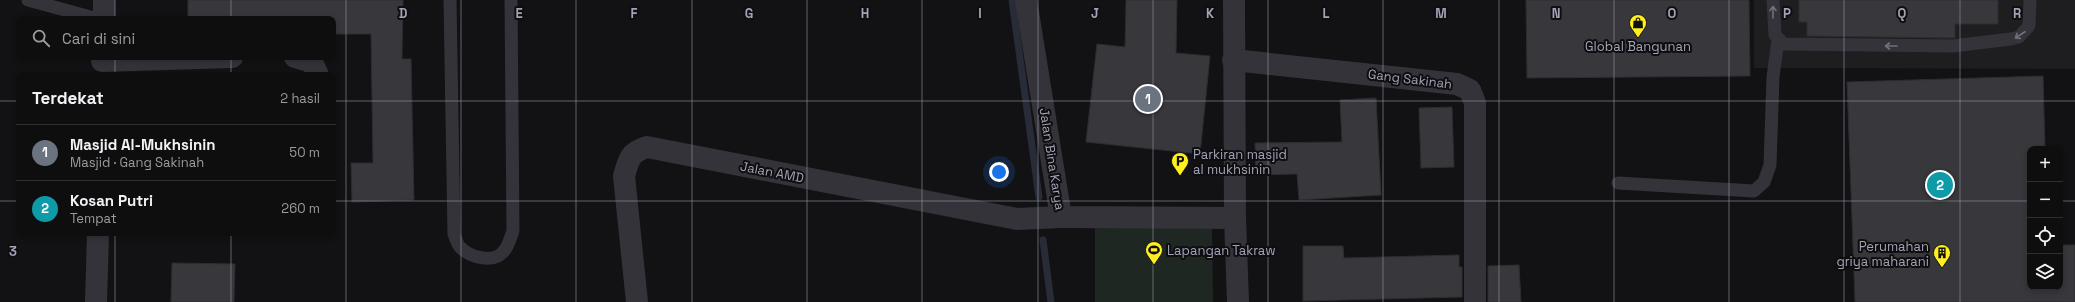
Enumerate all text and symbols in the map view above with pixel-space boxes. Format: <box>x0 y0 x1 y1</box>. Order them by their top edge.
text: D <box>399 5 408 22</box>
text: E <box>515 5 523 22</box>
text: F <box>631 5 638 22</box>
text: G <box>745 5 753 22</box>
text: H <box>861 5 869 22</box>
text: I <box>978 5 982 22</box>
text: J <box>1091 5 1099 22</box>
text: K <box>1206 5 1215 22</box>
text: L <box>1322 5 1330 22</box>
text: M <box>1435 5 1447 22</box>
text: N <box>1552 5 1560 22</box>
text: O <box>1668 5 1677 22</box>
text: P <box>1783 5 1791 22</box>
text: Q <box>1898 5 1907 22</box>
text: R <box>2013 5 2021 22</box>
one-way arrow <box>1769 6 1777 19</box>
shop icon: Global Bangunan <box>1628 13 1648 38</box>
search box <box>16 16 336 60</box>
icon: search <box>30 27 52 49</box>
text: Cari di sini <box>62 29 135 48</box>
one-way arrow <box>2014 30 2025 39</box>
place label: Global Bangunan <box>1585 38 1691 55</box>
one-way arrow <box>1885 42 1898 50</box>
street label: Gang Sakinah <box>1367 65 1453 93</box>
pin: 1 <box>1135 84 1161 114</box>
text: Terdekat <box>32 87 104 109</box>
text: 2 hasil <box>280 90 320 107</box>
street label: Jalan Bina Karya <box>1036 107 1069 212</box>
text: Masjid Al-Mukhsinin <box>70 135 215 154</box>
text: 1 <box>42 144 48 161</box>
text: 50 m <box>289 144 320 161</box>
place label: Parkiran masjid al mukhsinin <box>1193 146 1287 178</box>
map controls <box>2027 146 2063 290</box>
button: + <box>2027 146 2063 182</box>
parking icon: Parkiran masjid al mukhsinin <box>1170 151 1190 176</box>
text: Masjid · Gang Sakinah <box>70 154 204 171</box>
street label: Jalan AMD <box>739 157 805 187</box>
your location <box>989 162 1009 182</box>
pin: 2 <box>1927 170 1953 200</box>
button: − <box>2027 182 2063 218</box>
text: Kosan Putri <box>70 191 153 210</box>
text: 2 <box>41 200 49 217</box>
text: 260 m <box>281 200 320 217</box>
text: Tempat <box>70 210 117 227</box>
button: locate <box>2027 218 2063 254</box>
place label: Perumahan griya maharani <box>1836 238 1929 270</box>
sports icon: Lapangan Takraw <box>1144 240 1164 265</box>
place label: Lapangan Takraw <box>1167 242 1276 259</box>
text: 3 <box>9 243 17 260</box>
building icon: Perumahan griya maharani <box>1932 243 1952 268</box>
button: layers <box>2027 254 2063 290</box>

